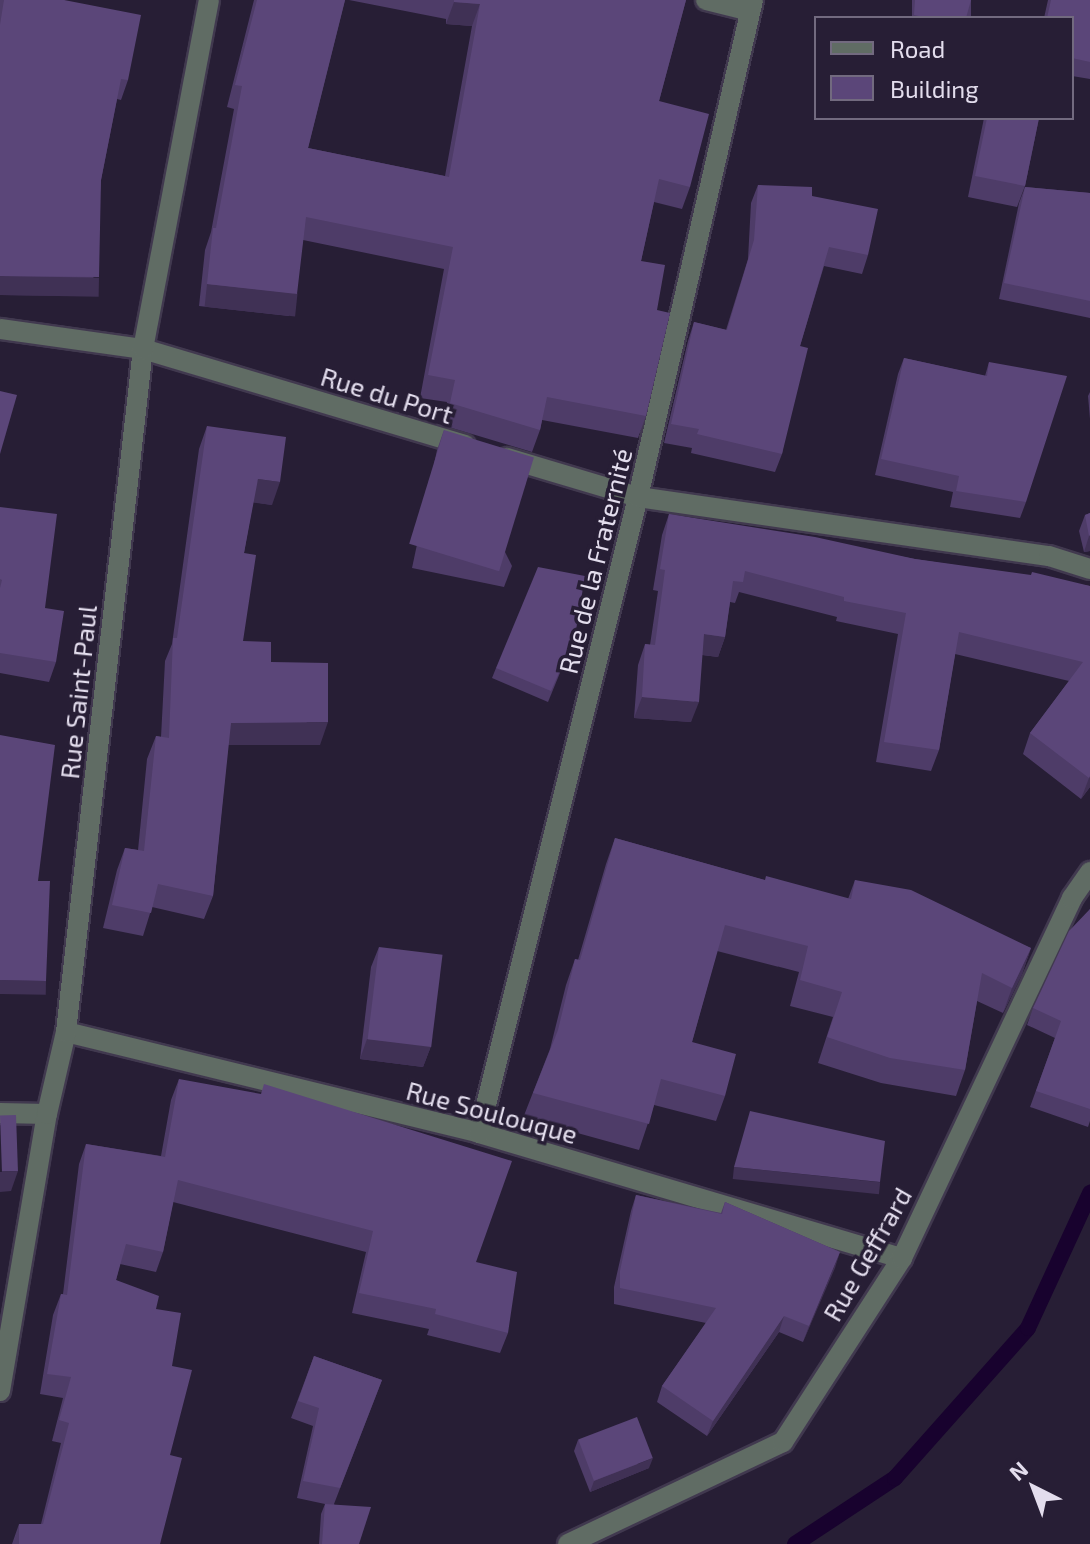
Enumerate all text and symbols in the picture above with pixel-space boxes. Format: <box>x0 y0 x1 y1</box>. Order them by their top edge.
legend <box>814 16 1074 120</box>
text: Road <box>890 34 945 63</box>
text: Building <box>890 74 979 103</box>
street label: Rue du Port <box>317 360 457 430</box>
street label: Rue de la Fraternité <box>552 445 638 677</box>
street label: Rue Saint-Paul <box>53 604 103 780</box>
street label: Rue Soulouque <box>403 1074 581 1150</box>
street label: Rue Geffrard <box>816 1182 918 1326</box>
north arrow <box>994 1448 1074 1528</box>
text: N <box>1003 1455 1033 1485</box>

